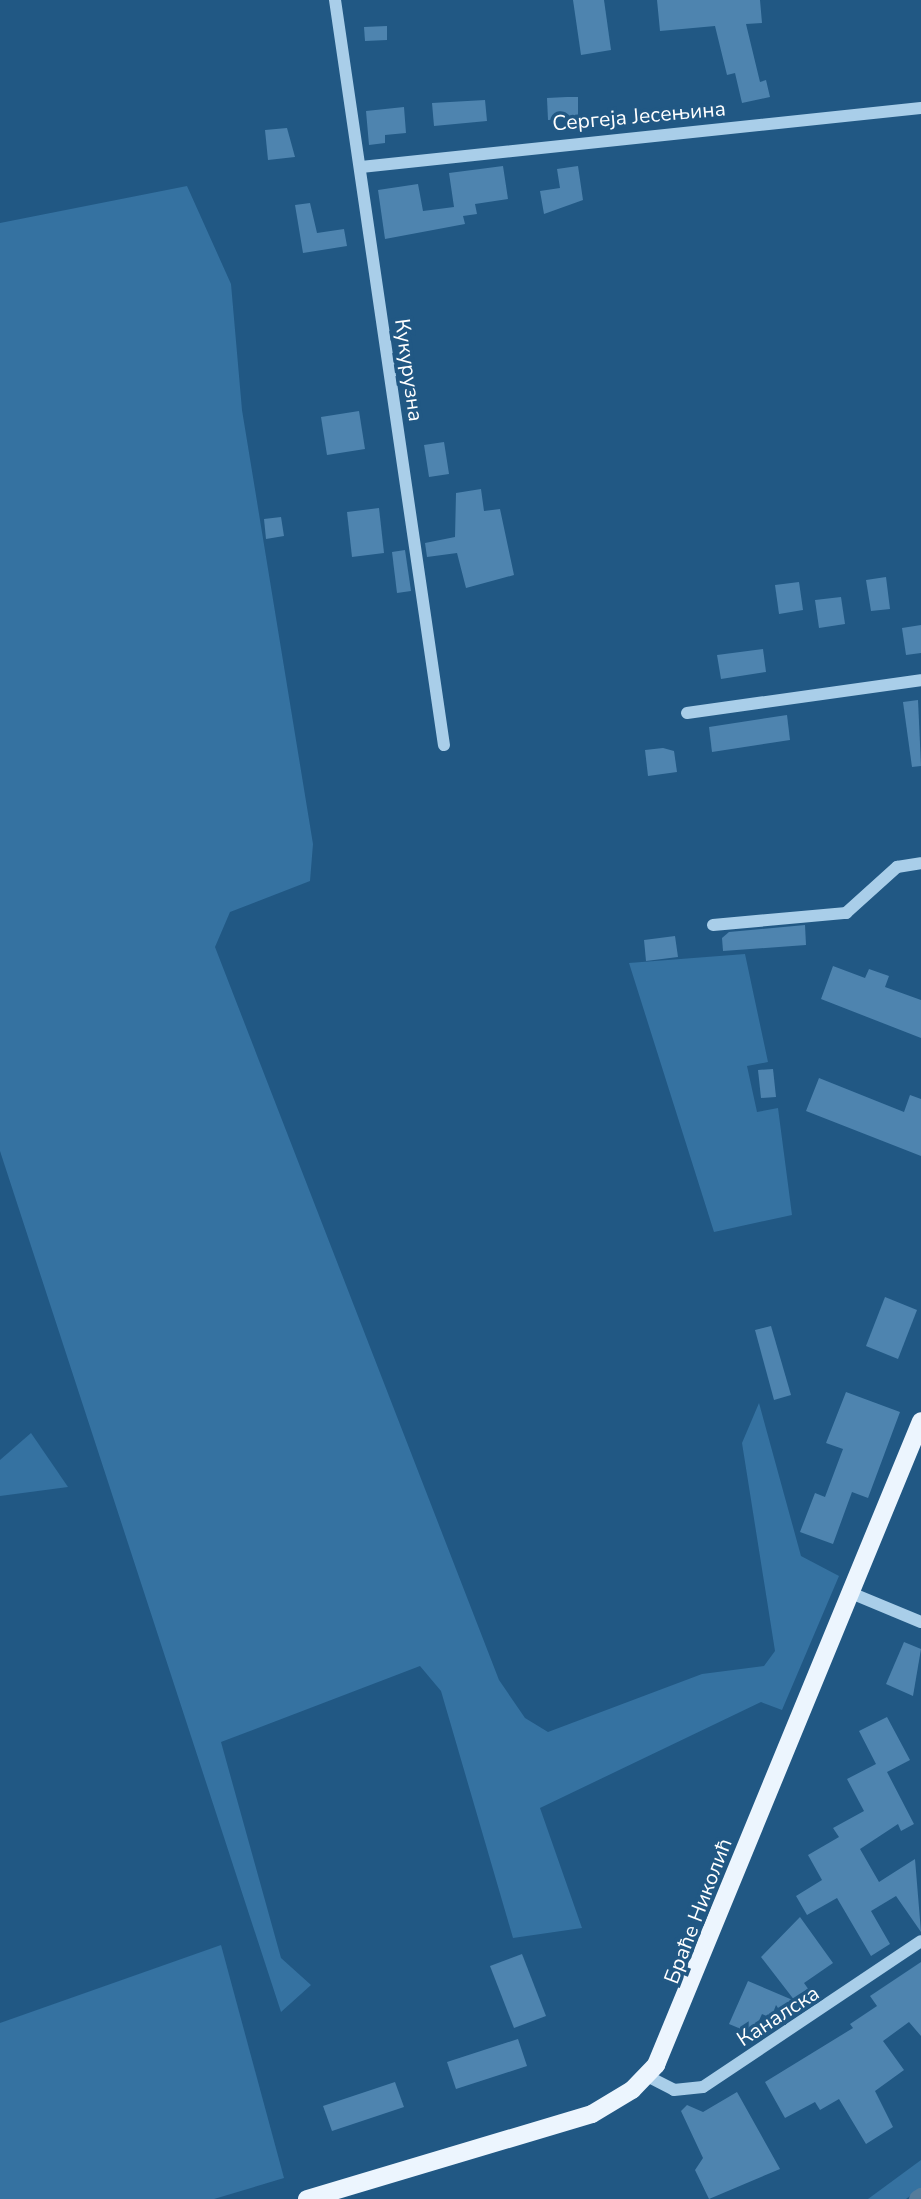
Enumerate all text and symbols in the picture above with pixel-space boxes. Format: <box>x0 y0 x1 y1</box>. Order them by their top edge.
street label: Сергеја Јесењина <box>551 96 727 136</box>
street label: Кукурузна <box>389 317 429 423</box>
street label: Браће Николић <box>659 1835 737 1987</box>
street label: Каналска <box>732 1980 824 2052</box>

